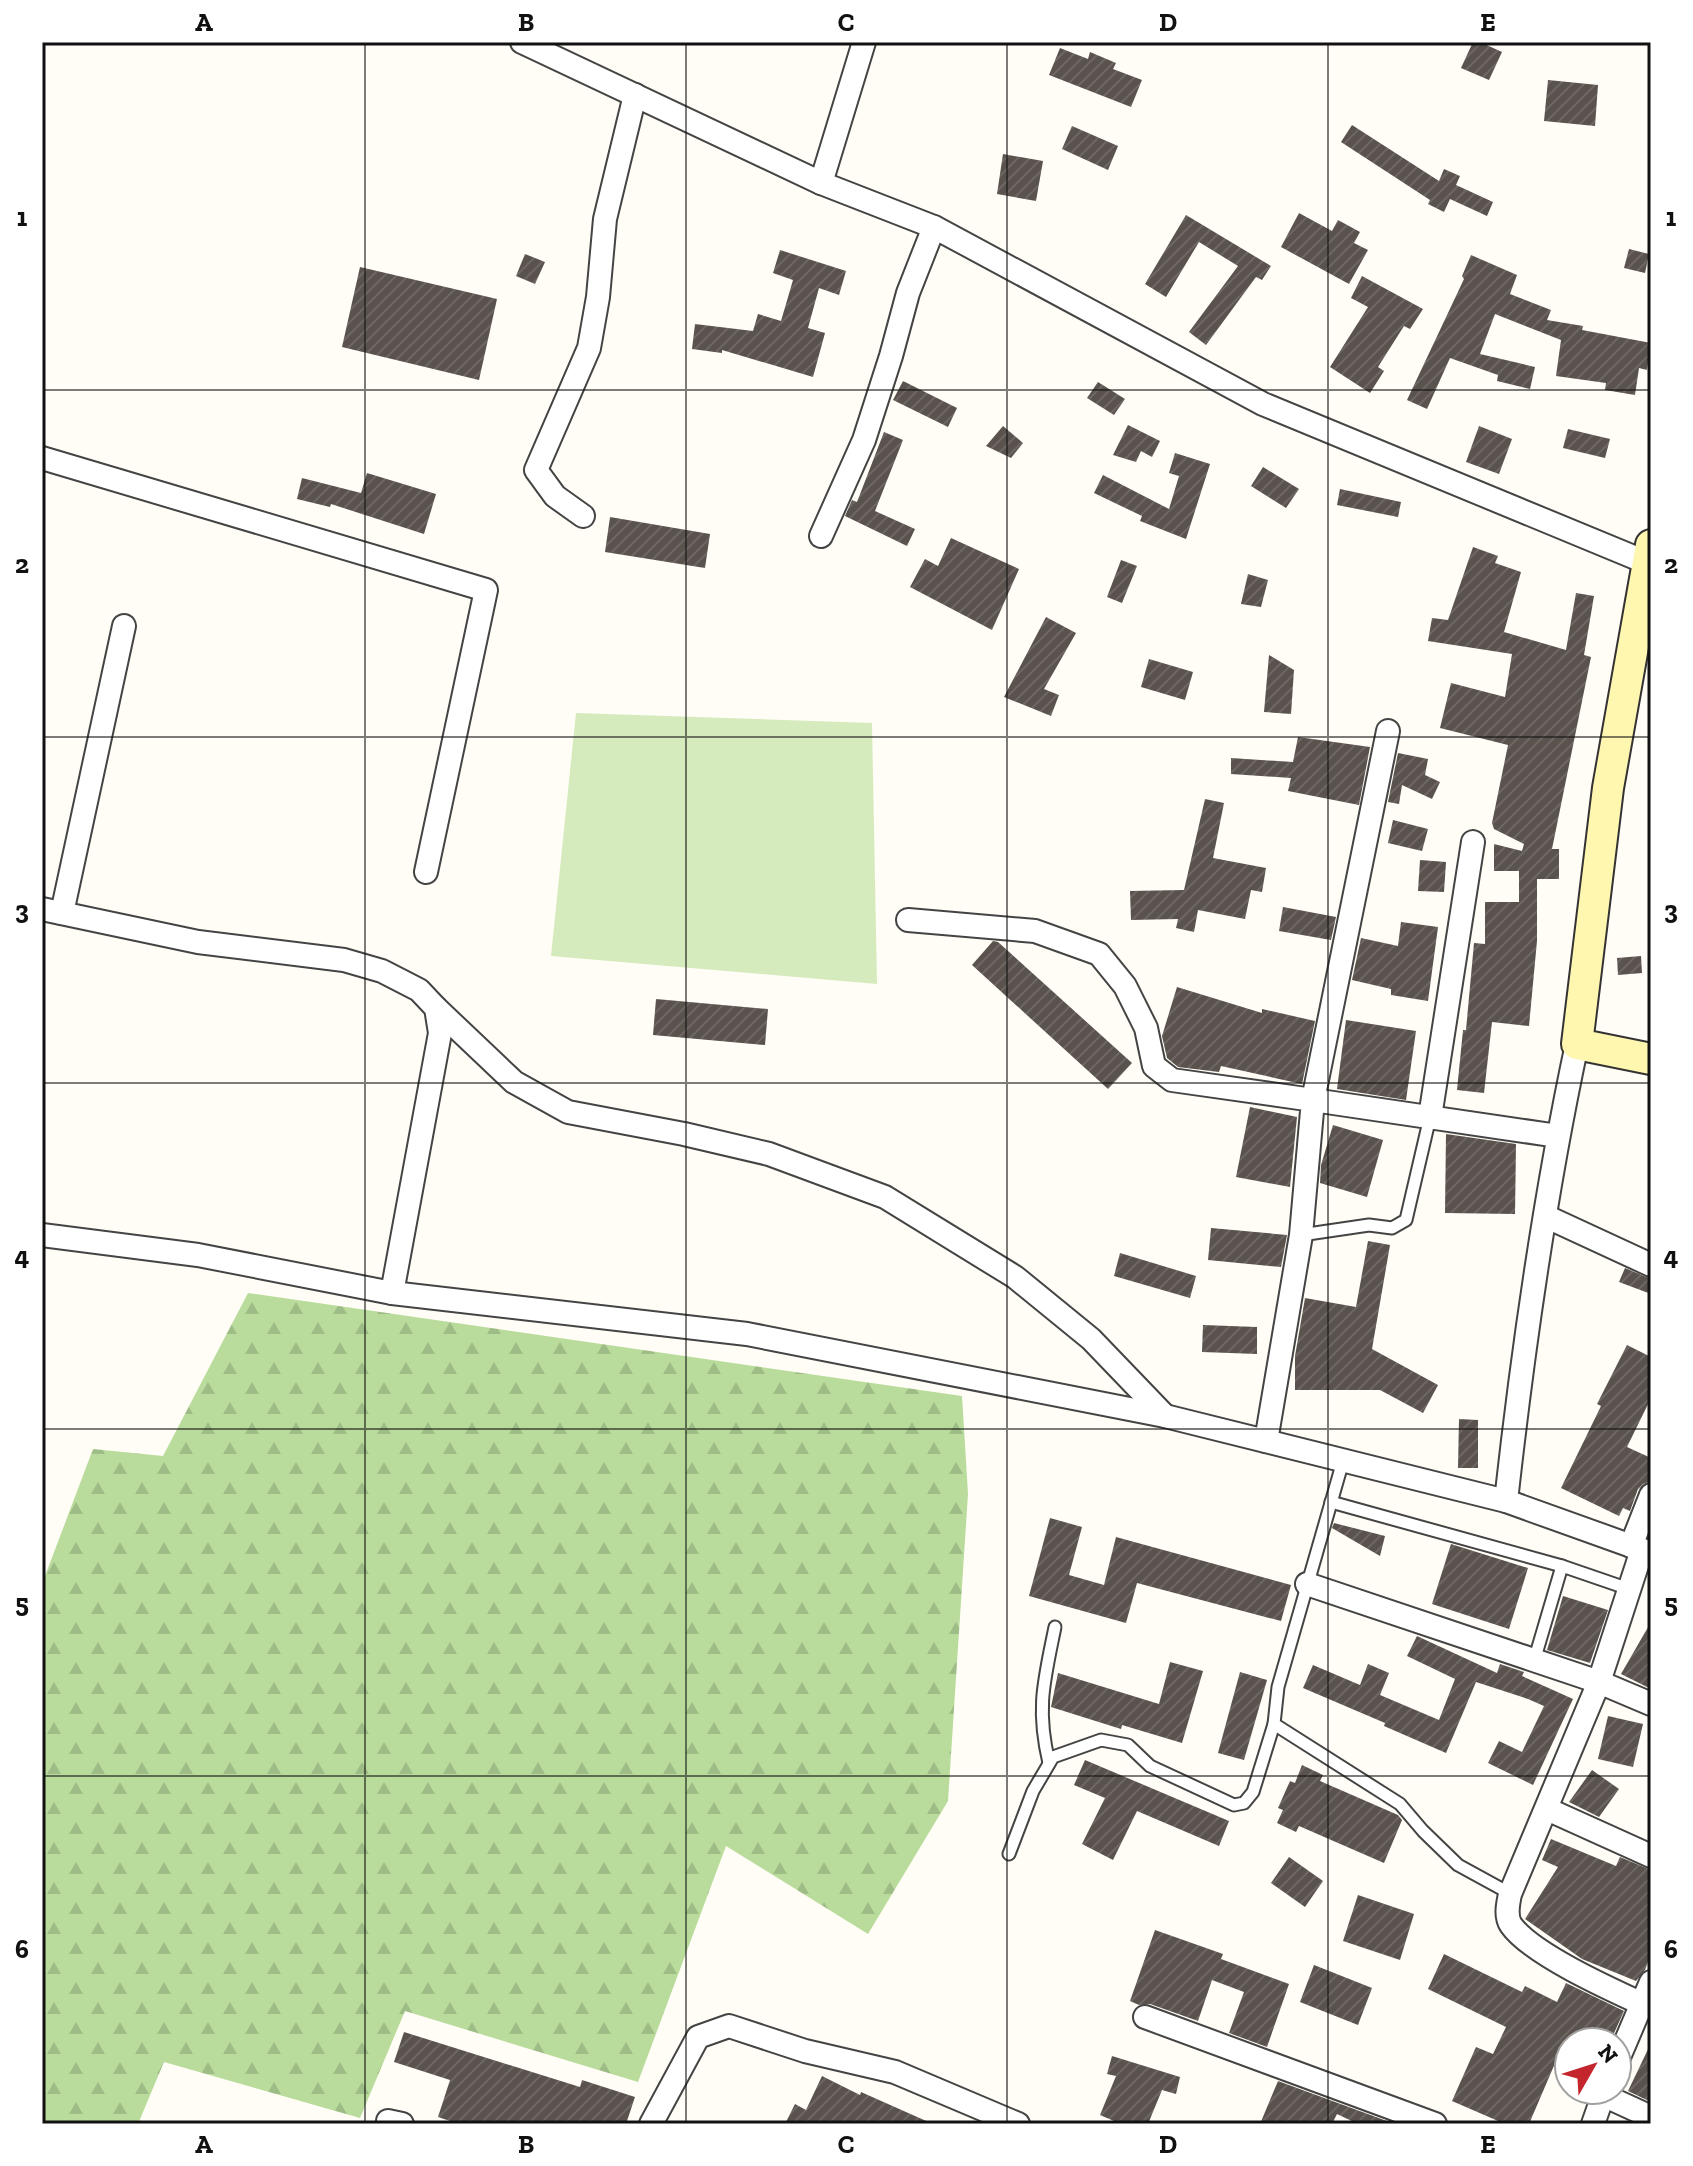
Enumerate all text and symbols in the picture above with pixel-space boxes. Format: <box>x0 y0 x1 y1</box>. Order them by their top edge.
text: A <box>195 6 213 38</box>
text: B <box>518 6 534 38</box>
text: C <box>838 6 854 38</box>
text: D <box>1159 6 1177 38</box>
text: E <box>1480 6 1496 38</box>
text: 1 <box>17 201 28 233</box>
text: 1 <box>1666 201 1677 233</box>
text: 2 <box>15 548 29 580</box>
text: 2 <box>1664 548 1678 580</box>
text: 3 <box>15 894 29 926</box>
text: 3 <box>1664 894 1678 926</box>
text: 4 <box>15 1240 30 1272</box>
text: 4 <box>1664 1240 1679 1272</box>
text: 5 <box>15 1587 29 1619</box>
text: 5 <box>1664 1587 1678 1619</box>
text: 6 <box>15 1933 29 1965</box>
text: 6 <box>1664 1933 1678 1965</box>
north arrow <box>1553 2026 1633 2106</box>
text: N <box>1592 2039 1624 2069</box>
text: A <box>195 2128 213 2160</box>
text: B <box>518 2128 534 2160</box>
text: C <box>838 2128 854 2160</box>
text: D <box>1159 2128 1177 2160</box>
text: E <box>1480 2128 1496 2160</box>

